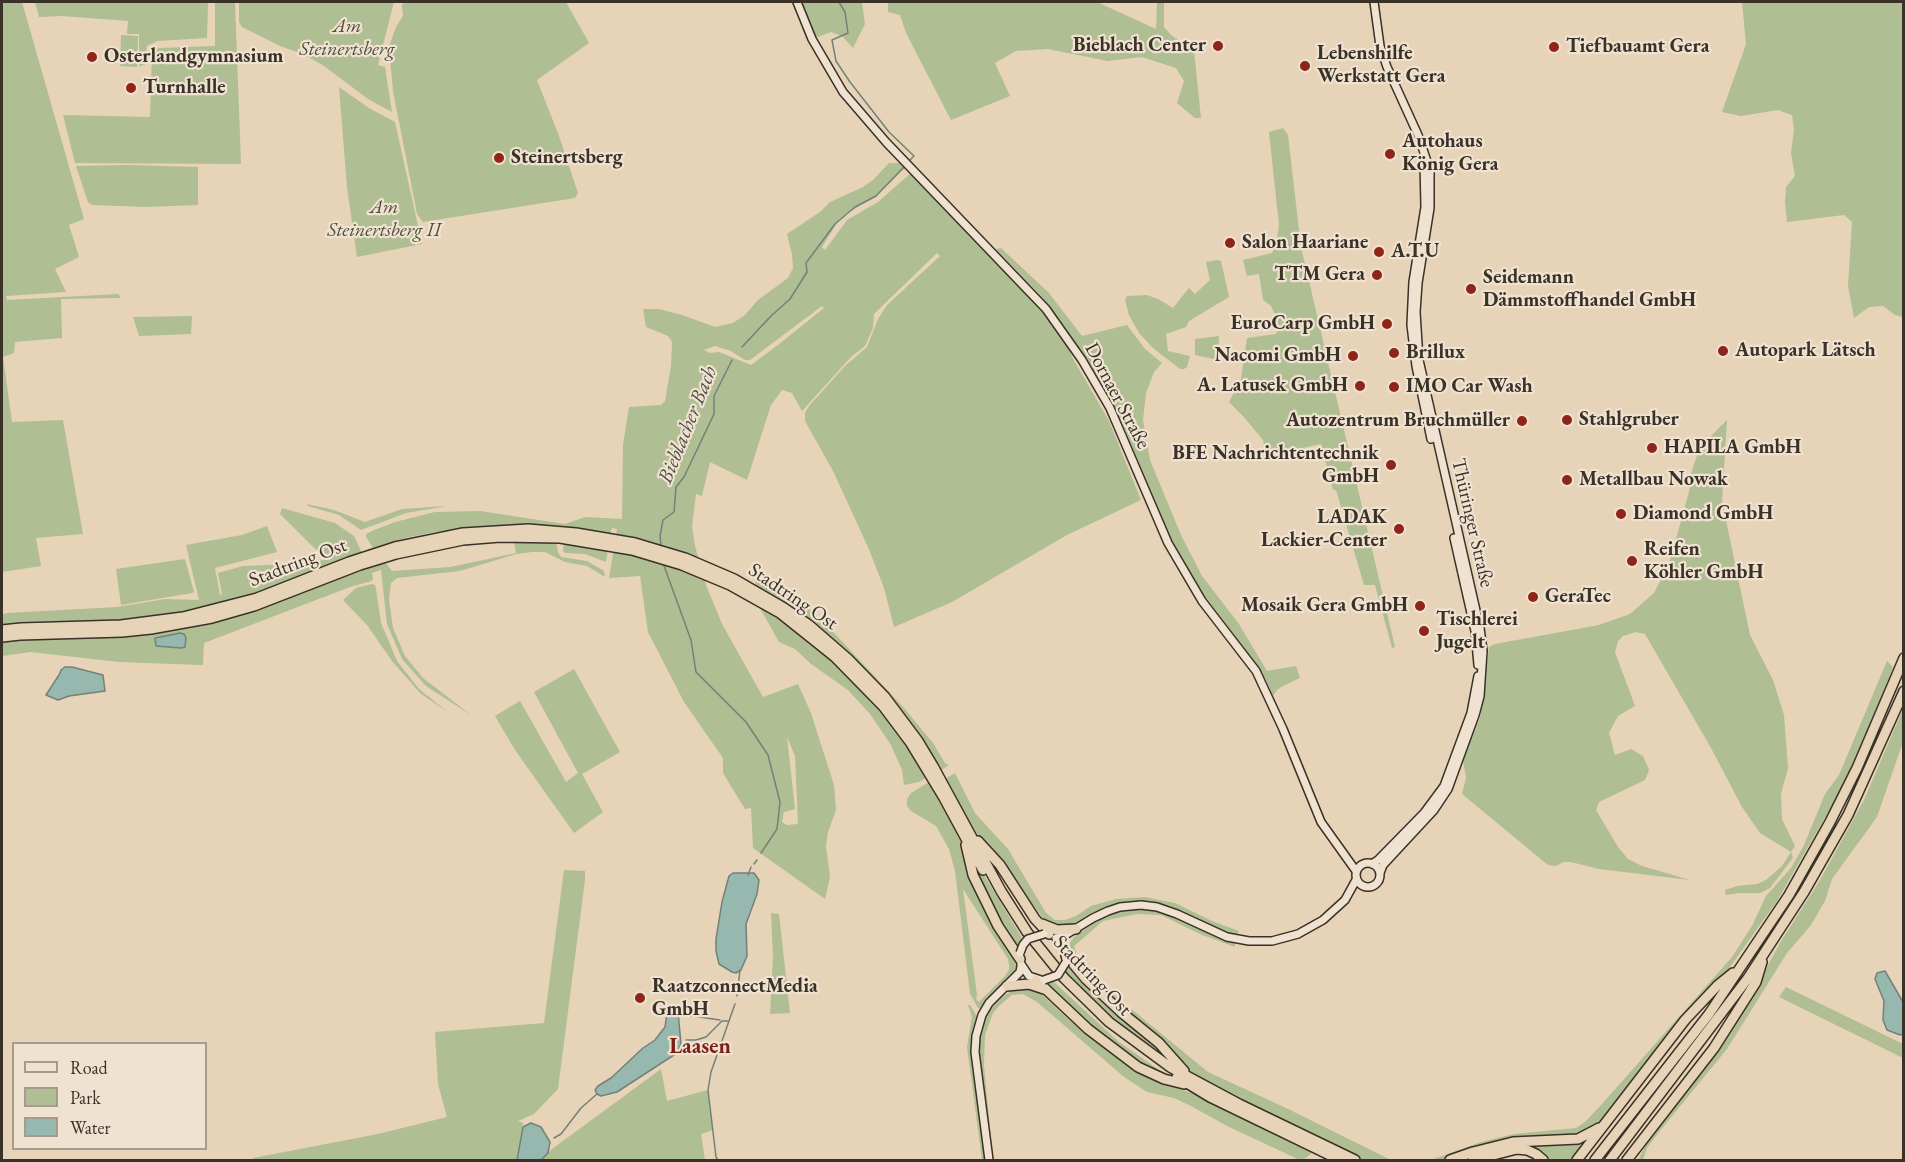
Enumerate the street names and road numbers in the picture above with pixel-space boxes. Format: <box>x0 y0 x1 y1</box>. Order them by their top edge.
street label: Dornaer Straße <box>1079 339 1155 453</box>
street label: Thüringer Straße <box>1445 456 1499 590</box>
street label: Stadtring Ost <box>246 533 350 593</box>
street label: Stadtring Ost <box>744 558 842 636</box>
street label: Stadtring Ost <box>1048 931 1136 1021</box>

